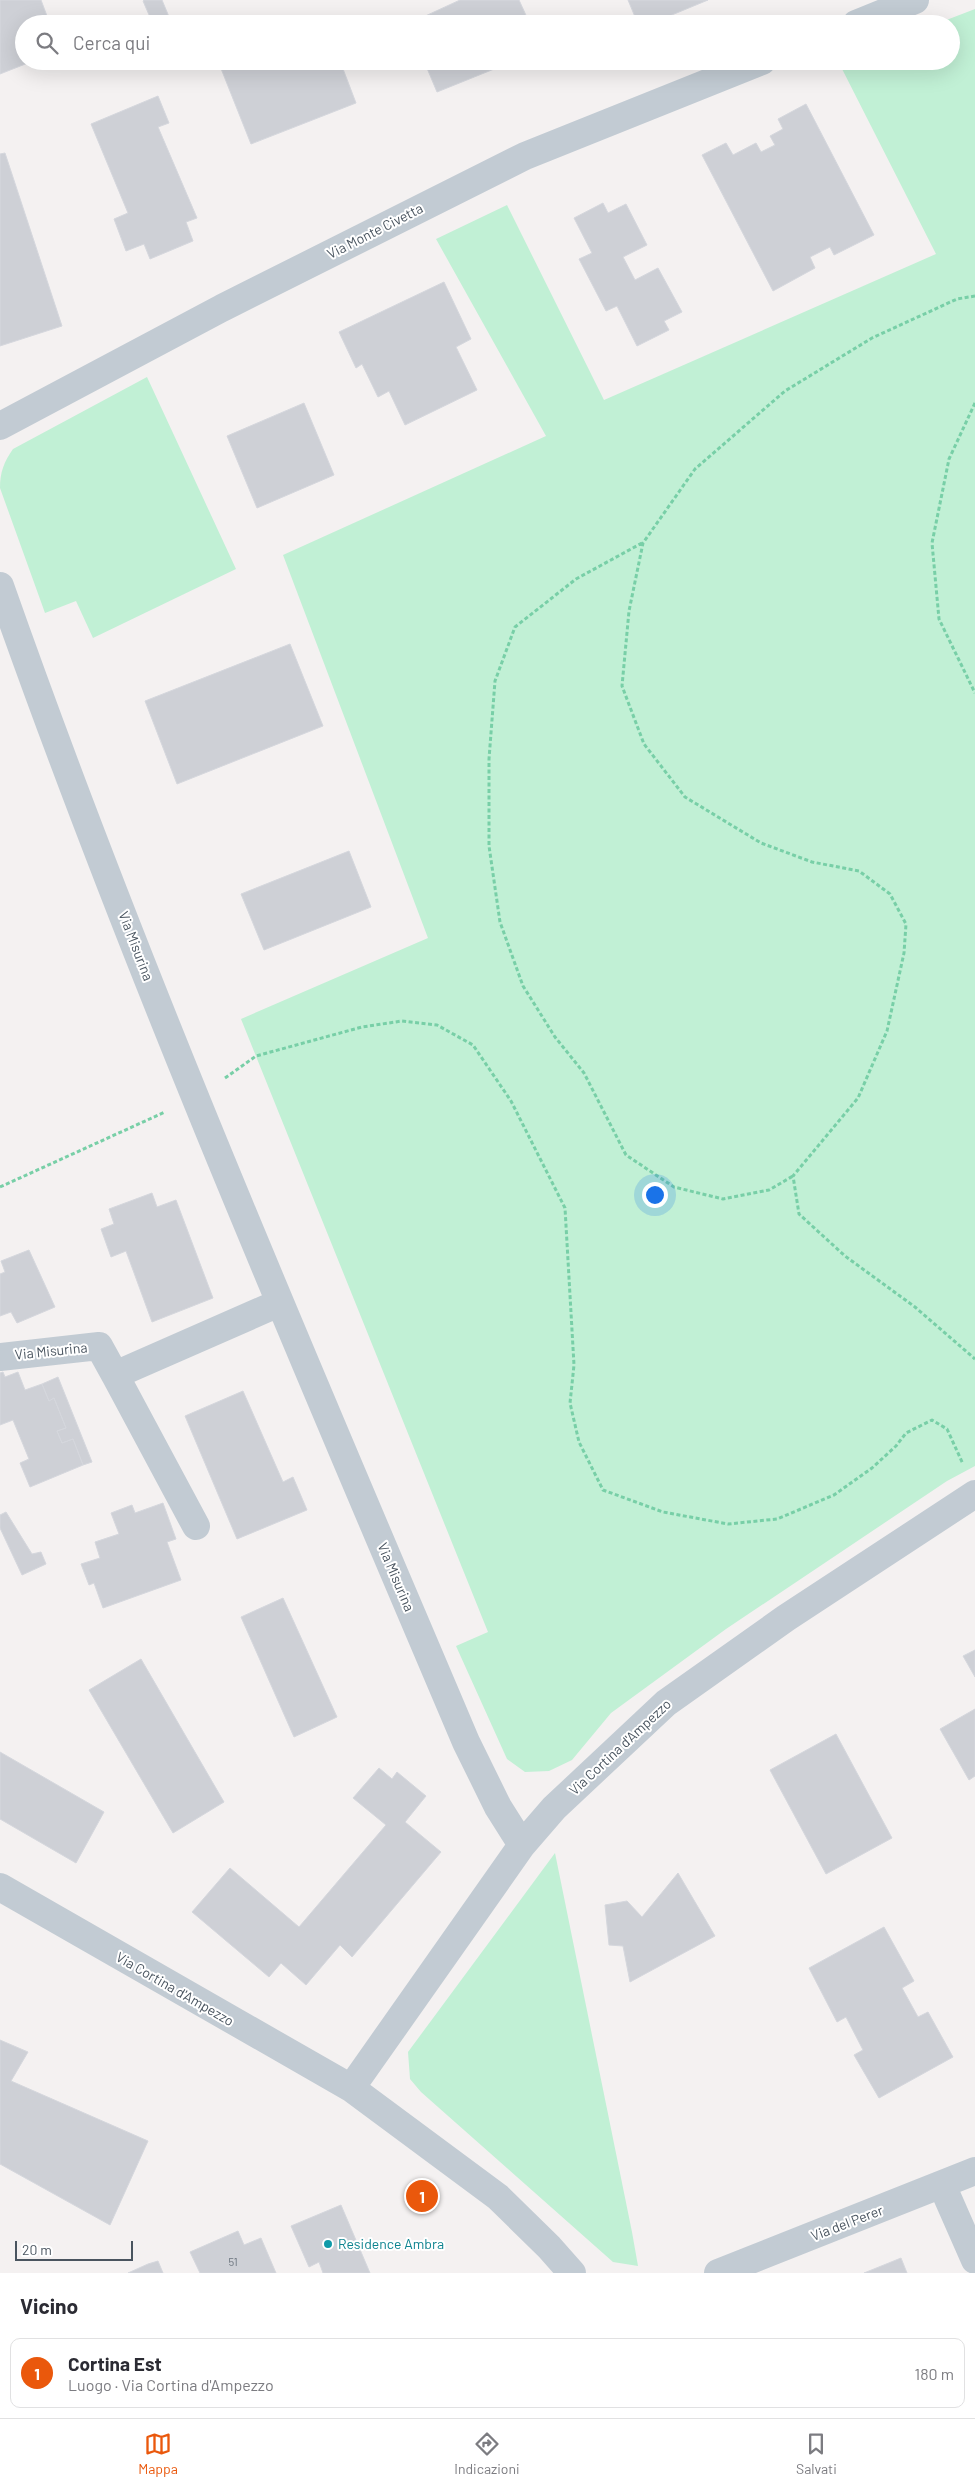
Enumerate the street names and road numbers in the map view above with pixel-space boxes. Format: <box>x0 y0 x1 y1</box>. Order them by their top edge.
street label: Via Monte Civetta <box>324 199 426 262</box>
street label: Via Misurina <box>115 909 157 983</box>
street label: Via Misurina <box>14 1338 88 1363</box>
street label: Via Misurina <box>374 1540 419 1614</box>
street label: Via Cortina d'Ampezzo <box>565 1695 674 1798</box>
street label: Via Cortina d'Ampezzo <box>113 1948 237 2029</box>
street label: Via del Perer <box>808 2201 885 2244</box>

